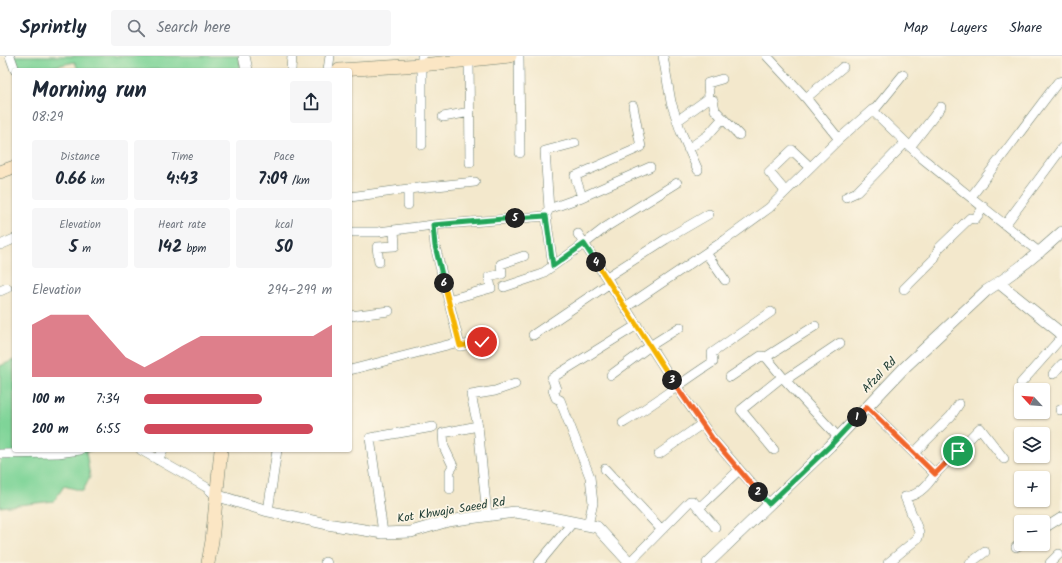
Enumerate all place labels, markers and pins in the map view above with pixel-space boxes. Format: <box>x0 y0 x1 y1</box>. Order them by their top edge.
pin: 5 <box>505 208 525 228</box>
pin: 4 <box>586 252 606 272</box>
pin: 6 <box>434 273 454 293</box>
pin <box>465 325 499 359</box>
pin: 3 <box>662 370 682 390</box>
pin: 1 <box>847 407 867 427</box>
pin <box>941 434 975 468</box>
pin: 2 <box>748 482 768 502</box>

